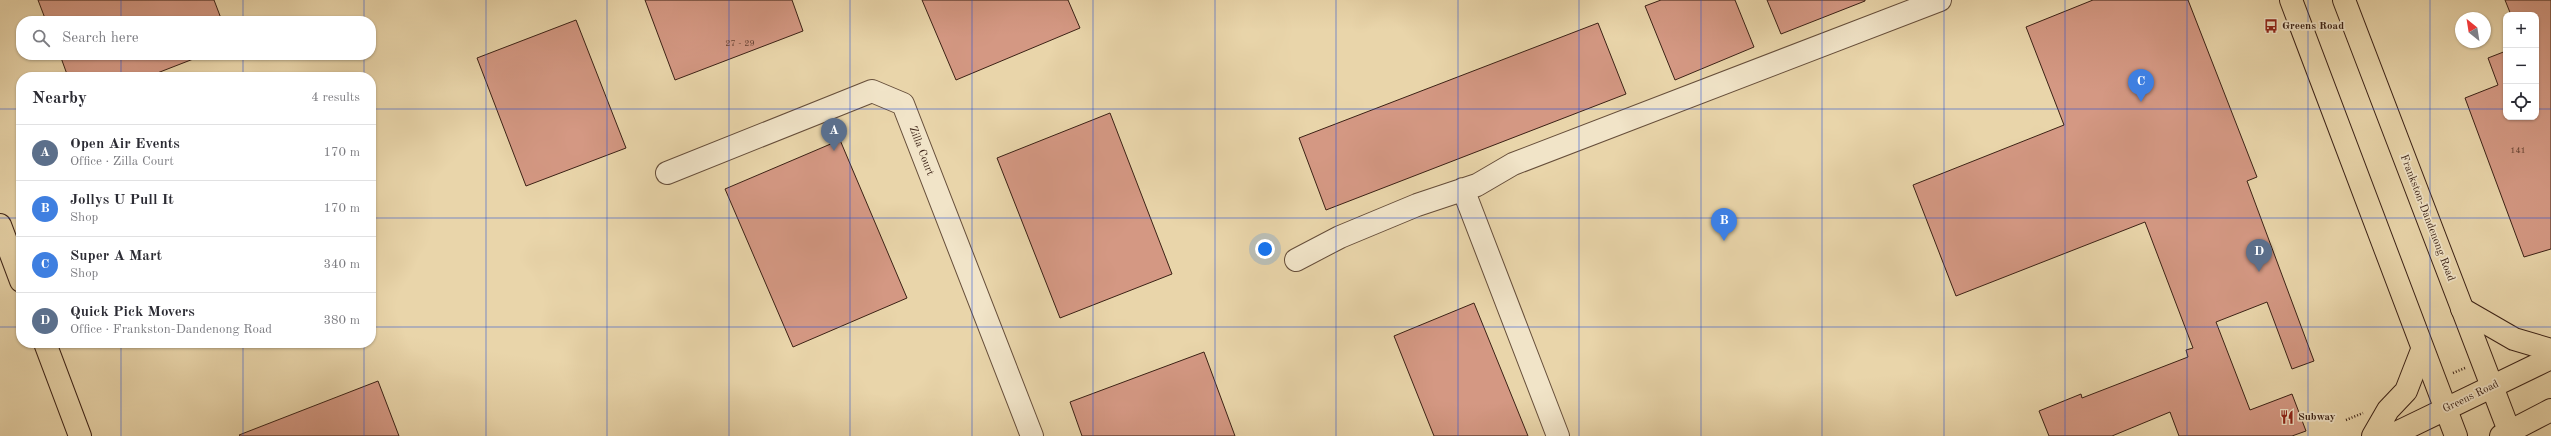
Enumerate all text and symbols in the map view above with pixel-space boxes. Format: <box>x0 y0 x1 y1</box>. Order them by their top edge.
north arrow <box>2455 12 2491 48</box>
map controls <box>2503 12 2539 120</box>
button: + <box>2503 12 2539 48</box>
search box <box>16 16 376 60</box>
bus stop icon: Greens Road <box>2263 18 2279 34</box>
place label: Greens Road <box>2282 21 2344 32</box>
icon: search <box>30 27 52 49</box>
text: Search here <box>62 31 139 46</box>
house number: 27 - 29 <box>725 39 755 48</box>
button: − <box>2503 48 2539 84</box>
pin: C <box>2128 69 2154 102</box>
button: locate <box>2503 84 2539 120</box>
text: Nearby <box>32 90 87 107</box>
text: 4 results <box>311 91 360 104</box>
pin: A <box>821 118 847 151</box>
street label: Zilla Court <box>907 125 935 177</box>
text: Open Air Events <box>70 137 180 152</box>
text: A <box>40 146 50 159</box>
text: 170 m <box>323 146 360 159</box>
house number: 141 <box>2510 146 2526 155</box>
street label: Frankston-Dandenong Road <box>2398 153 2456 283</box>
text: Office · Zilla Court <box>70 155 174 168</box>
text: Jollys U Pull It <box>70 193 174 208</box>
text: B <box>40 202 50 215</box>
text: 170 m <box>323 202 360 215</box>
pin: B <box>1711 208 1737 241</box>
text: Shop <box>70 211 98 224</box>
your location <box>1255 239 1275 259</box>
pin: D <box>2246 239 2272 272</box>
text: Super A Mart <box>70 249 162 264</box>
text: C <box>41 258 49 271</box>
text: 340 m <box>323 258 360 271</box>
text: Shop <box>70 267 98 280</box>
text: Quick Pick Movers <box>70 305 195 320</box>
text: D <box>40 314 50 327</box>
text: 380 m <box>323 314 360 327</box>
text: Office · Frankston-Dandenong Road <box>70 323 272 336</box>
street label: Greens Road <box>2441 379 2501 415</box>
restaurant icon: Subway <box>2279 409 2295 425</box>
place label: Subway <box>2298 412 2336 423</box>

